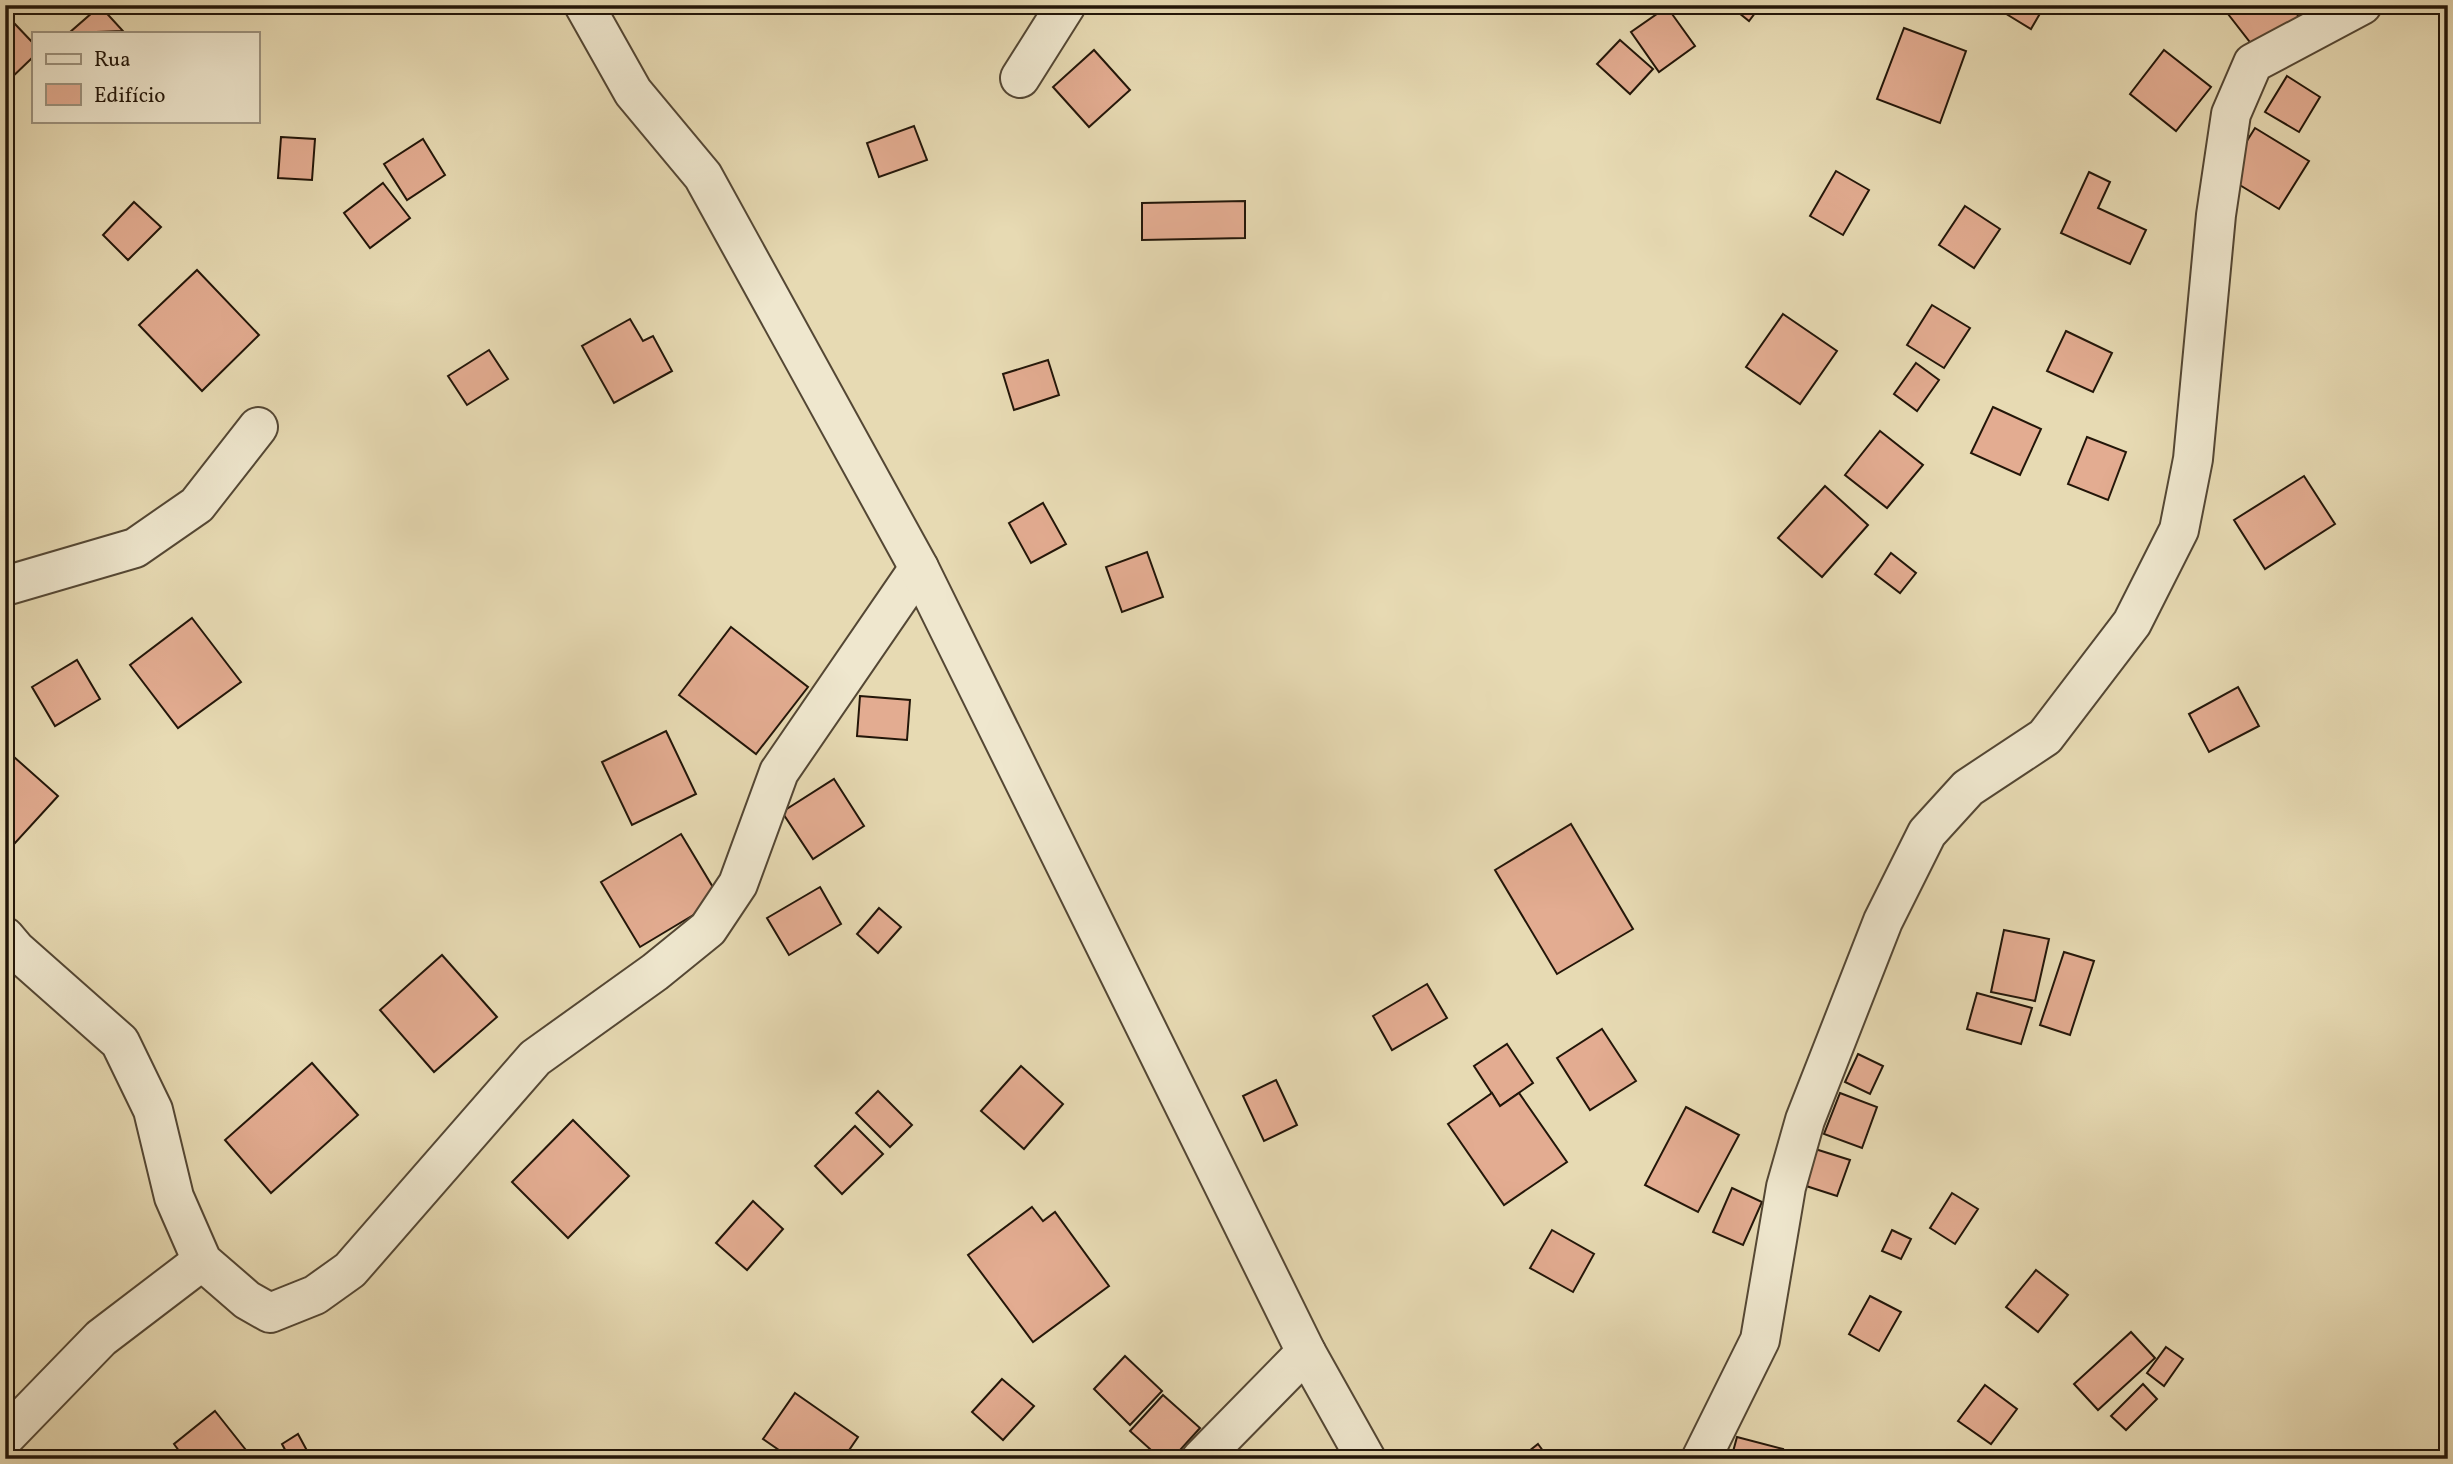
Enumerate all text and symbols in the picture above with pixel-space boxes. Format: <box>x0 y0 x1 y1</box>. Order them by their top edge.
legend <box>32 32 259 122</box>
text: Rua <box>94 46 131 75</box>
text: Edifício <box>94 82 166 111</box>

